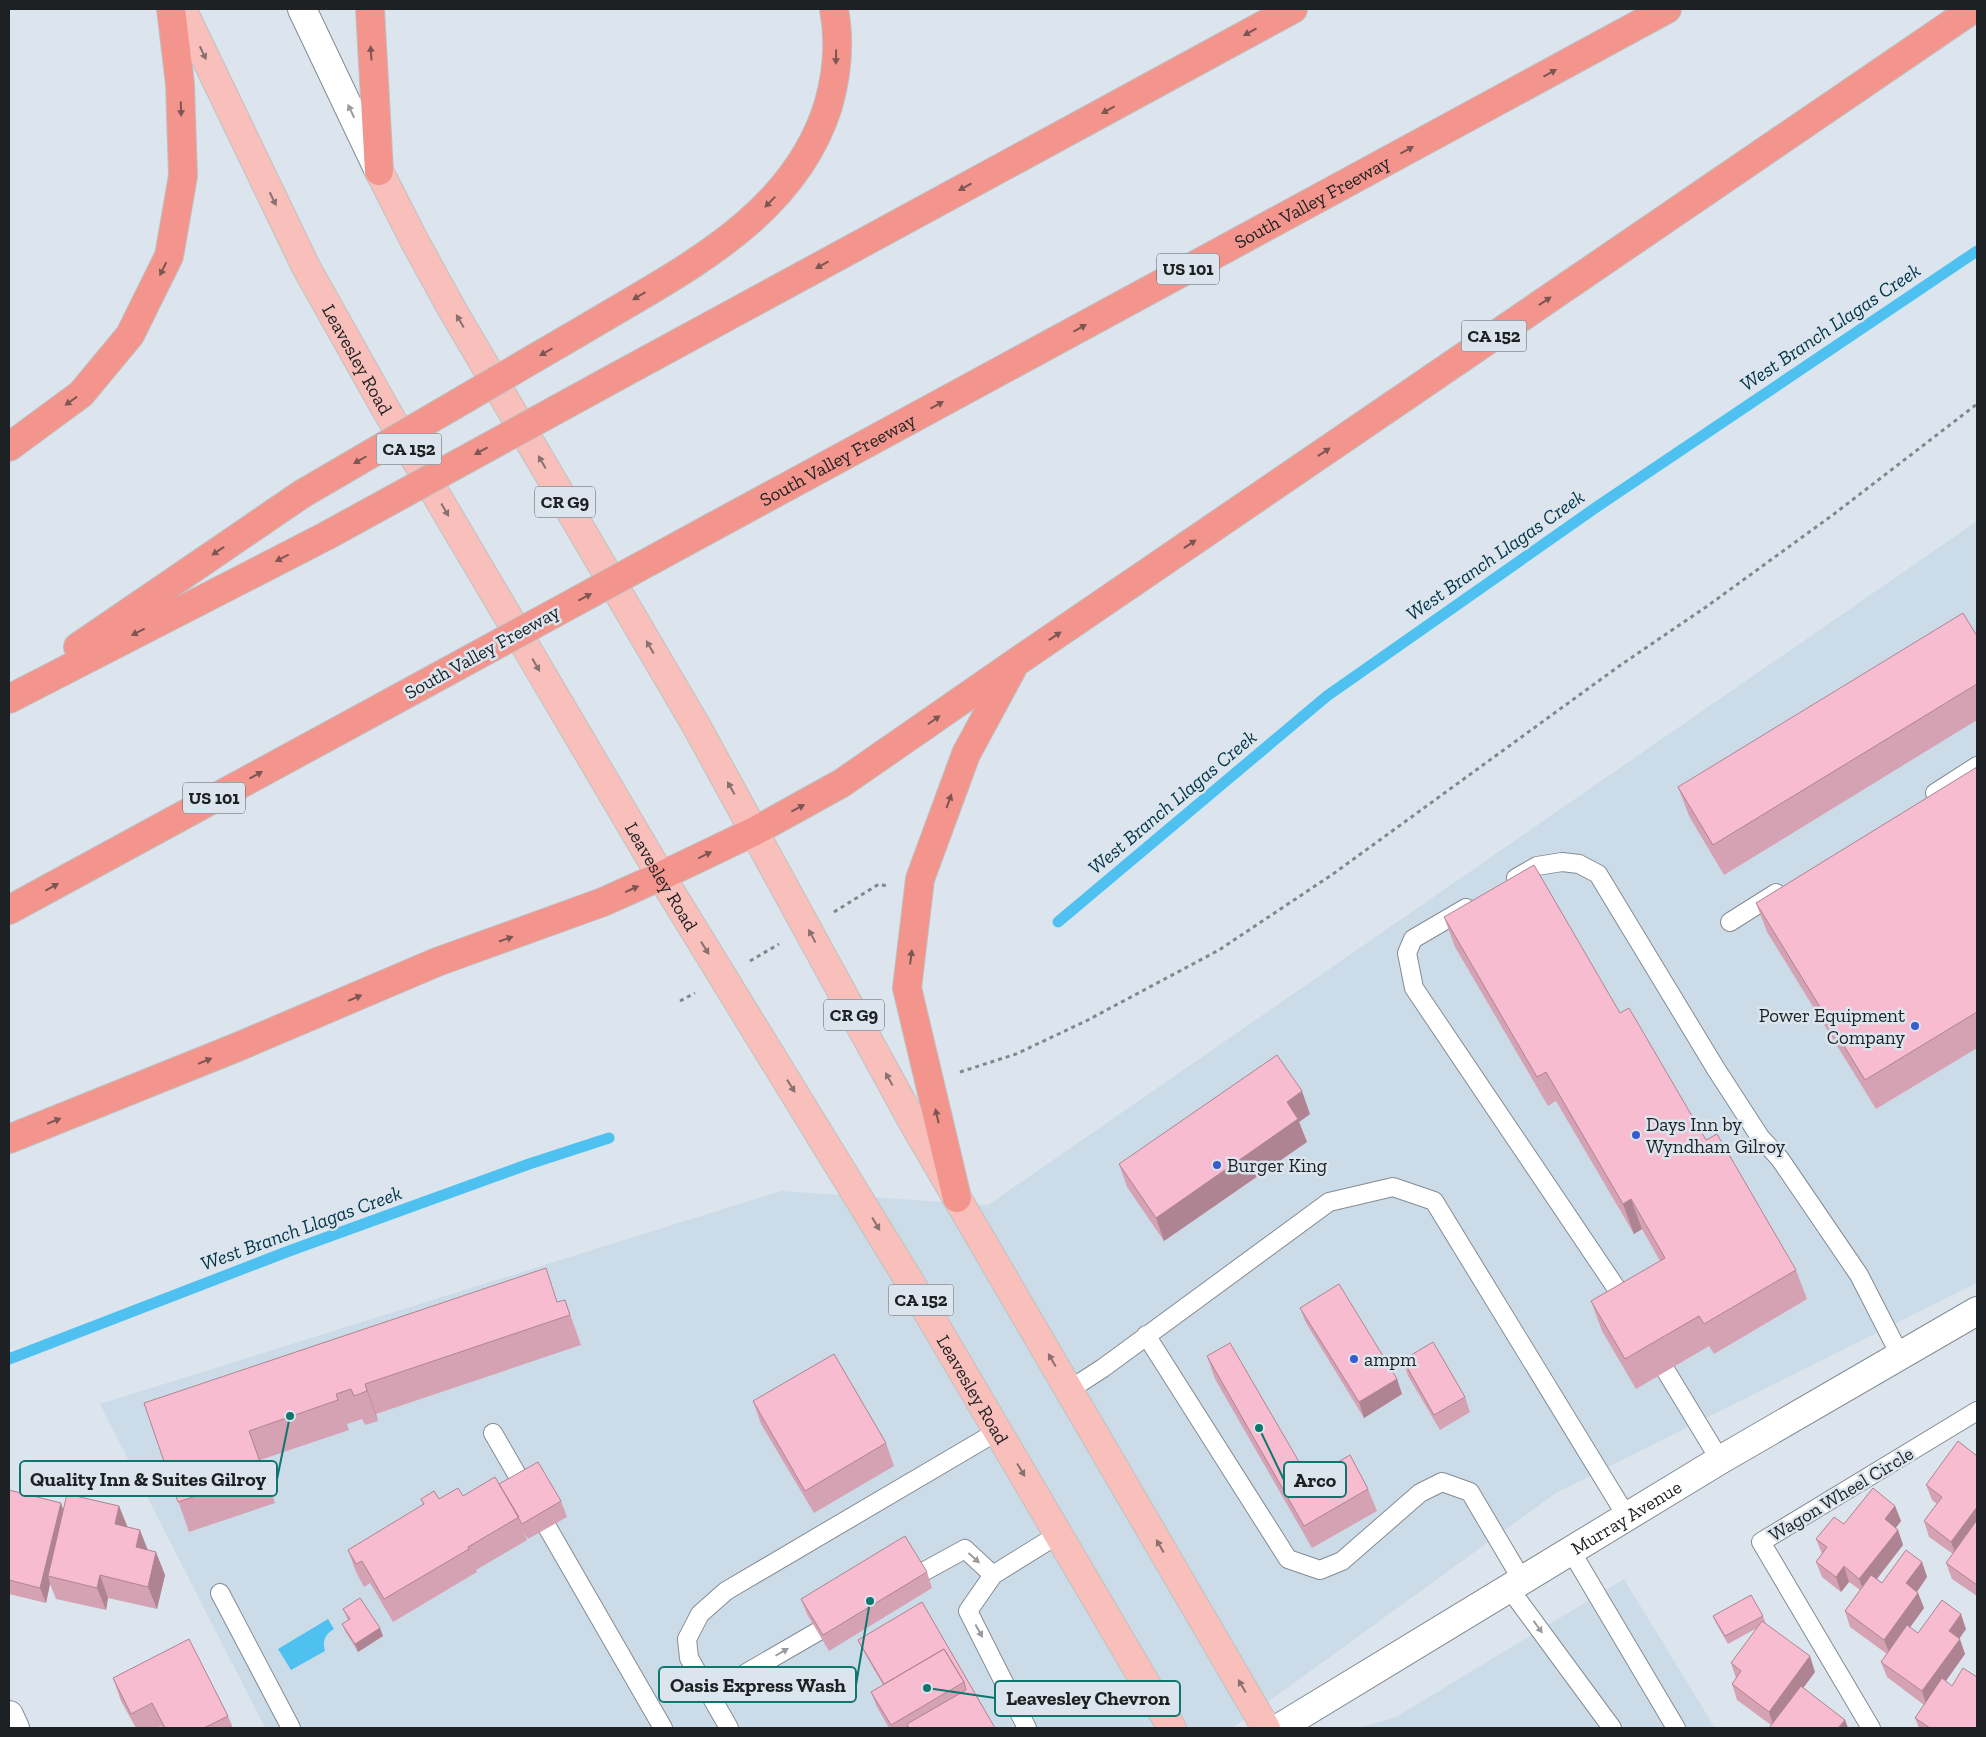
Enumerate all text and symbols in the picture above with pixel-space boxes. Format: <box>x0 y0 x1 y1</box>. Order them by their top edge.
one-way arrow <box>1243 28 1258 36</box>
one-way arrow <box>367 44 375 60</box>
one-way arrow <box>199 46 207 60</box>
one-way arrow <box>832 50 840 66</box>
one-way arrow <box>1543 68 1556 77</box>
one-way arrow <box>177 102 185 118</box>
one-way arrow <box>346 104 354 118</box>
one-way arrow <box>1101 105 1114 114</box>
one-way arrow <box>1400 146 1414 154</box>
street label: South Valley Freeway <box>1230 150 1394 253</box>
one-way arrow <box>958 183 972 191</box>
one-way arrow <box>268 192 277 207</box>
one-way arrow <box>765 196 777 208</box>
road number: US 101 <box>1157 253 1219 284</box>
water label: West Branch Llagas Creek <box>1735 258 1925 396</box>
one-way arrow <box>815 261 829 269</box>
one-way arrow <box>159 262 167 276</box>
one-way arrow <box>632 292 645 301</box>
one-way arrow <box>1538 296 1551 306</box>
street label: Leavesley Road <box>318 300 398 419</box>
one-way arrow <box>455 315 464 328</box>
road number: CA 152 <box>1462 321 1526 352</box>
one-way arrow <box>1072 324 1087 332</box>
one-way arrow <box>539 347 553 356</box>
one-way arrow <box>64 396 78 406</box>
one-way arrow <box>930 401 943 410</box>
street label: South Valley Freeway <box>755 408 919 511</box>
road number: CA 152 <box>376 434 442 464</box>
one-way arrow <box>473 447 488 455</box>
one-way arrow <box>1317 447 1331 457</box>
one-way arrow <box>354 455 367 464</box>
one-way arrow <box>537 455 546 468</box>
water label: West Branch Llagas Creek <box>1401 484 1589 626</box>
road number: CR G9 <box>535 487 595 518</box>
one-way arrow <box>440 503 449 516</box>
one-way arrow <box>1183 539 1196 549</box>
one-way arrow <box>212 546 225 556</box>
one-way arrow <box>275 554 290 562</box>
one-way arrow <box>578 592 591 601</box>
street label: South Valley Freeway <box>401 600 564 704</box>
one-way arrow <box>131 628 145 636</box>
one-way arrow <box>1049 631 1062 641</box>
one-way arrow <box>646 641 655 654</box>
one-way arrow <box>532 657 540 672</box>
one-way arrow <box>927 715 941 725</box>
water label: West Branch Llagas Creek <box>1083 725 1261 879</box>
one-way arrow <box>249 771 262 780</box>
one-way arrow <box>727 781 735 796</box>
road number: US 101 <box>183 782 245 814</box>
one-way arrow <box>946 793 953 808</box>
one-way arrow <box>790 804 805 812</box>
street label: Leavesley Road <box>620 818 704 936</box>
one-way arrow <box>698 851 712 859</box>
one-way arrow <box>45 882 58 891</box>
one-way arrow <box>625 885 639 893</box>
one-way arrow <box>808 929 816 944</box>
one-way arrow <box>499 934 514 942</box>
one-way arrow <box>701 941 710 954</box>
one-way arrow <box>907 949 915 965</box>
one-way arrow <box>348 993 362 1001</box>
road number: CR G9 <box>824 1000 884 1030</box>
place label: Power Equipment Company <box>1759 1004 1905 1049</box>
marker: Power Equipment Company <box>1909 1020 1921 1032</box>
one-way arrow <box>198 1056 212 1064</box>
one-way arrow <box>885 1073 894 1086</box>
one-way arrow <box>786 1079 795 1092</box>
one-way arrow <box>933 1109 941 1124</box>
place label: Days Inn by Wyndham Gilroy <box>1646 1113 1786 1158</box>
one-way arrow <box>47 1117 62 1125</box>
marker: Days Inn by Wyndham Gilroy <box>1630 1129 1642 1141</box>
place label: Burger King <box>1227 1154 1328 1177</box>
marker: Burger King <box>1211 1159 1223 1171</box>
water label: West Branch Llagas Creek <box>197 1180 405 1276</box>
one-way arrow <box>871 1218 880 1231</box>
road number: CA 152 <box>888 1284 954 1316</box>
street label: Leavesley Road <box>932 1331 1014 1449</box>
place label: ampm <box>1364 1348 1417 1371</box>
marker: ampm <box>1348 1353 1360 1365</box>
one-way arrow <box>1047 1354 1056 1367</box>
street label: Wagon Wheel Circle <box>1764 1442 1918 1546</box>
callout: Quality Inn & Suites Gilroy <box>20 1461 277 1496</box>
callout: Arco <box>1284 1462 1346 1497</box>
one-way arrow <box>1016 1463 1025 1476</box>
text: Quality Inn & Suites Gilroy <box>30 1467 266 1491</box>
text: Arco <box>1294 1468 1337 1492</box>
street label: Murray Avenue <box>1567 1475 1685 1559</box>
one-way arrow <box>1155 1539 1164 1552</box>
one-way arrow <box>968 1552 980 1564</box>
one-way arrow <box>1533 1620 1543 1634</box>
one-way arrow <box>974 1624 983 1637</box>
one-way arrow <box>776 1648 789 1657</box>
callout: Oasis Express Wash <box>659 1667 856 1702</box>
text: Oasis Express Wash <box>670 1673 846 1697</box>
one-way arrow <box>1237 1680 1246 1693</box>
callout: Leavesley Chevron <box>995 1681 1180 1716</box>
text: Leavesley Chevron <box>1006 1686 1170 1710</box>

